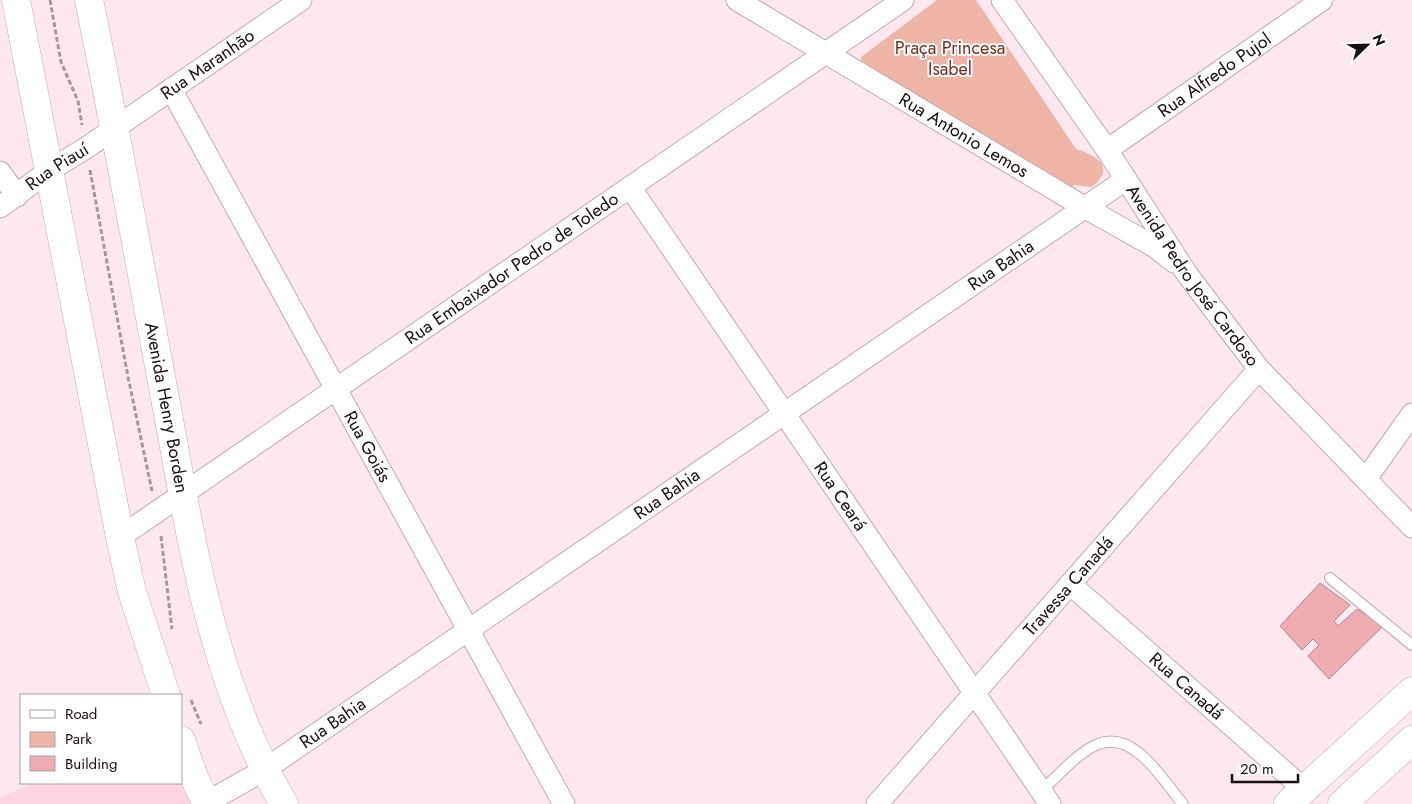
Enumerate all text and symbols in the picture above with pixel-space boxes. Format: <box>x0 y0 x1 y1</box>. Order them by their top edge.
north arrow <box>1342 20 1392 70</box>
street label: Rua Maranhão <box>155 23 260 106</box>
street label: Rua Alfredo Pujol <box>1152 26 1276 124</box>
text: N <box>1368 31 1390 49</box>
park label: Praça Princesa Isabel <box>895 35 1005 82</box>
street label: Rua Antonio Lemos <box>894 86 1034 184</box>
street label: Rua Piauí <box>20 136 95 197</box>
street label: Avenida Pedro José Cardoso <box>1120 179 1266 372</box>
street label: Rua Embaixador Pedro de Toledo <box>400 186 624 351</box>
street label: Rua Bahia <box>963 233 1039 297</box>
street label: Avenida Henry Borden <box>138 320 195 495</box>
street label: Rua Goiás <box>337 406 398 487</box>
street label: Rua Ceará <box>808 456 873 536</box>
street label: Rua Bahia <box>628 462 705 526</box>
street label: Travessa Canadá <box>1017 530 1119 642</box>
street label: Rua Canadá <box>1144 646 1230 726</box>
street label: Rua Bahia <box>294 691 371 755</box>
legend <box>20 694 182 784</box>
text: Road <box>65 703 97 725</box>
text: Park <box>65 728 92 750</box>
scale bar <box>1232 752 1298 784</box>
text: Building <box>65 753 117 775</box>
text: 20 m <box>1240 758 1274 780</box>

